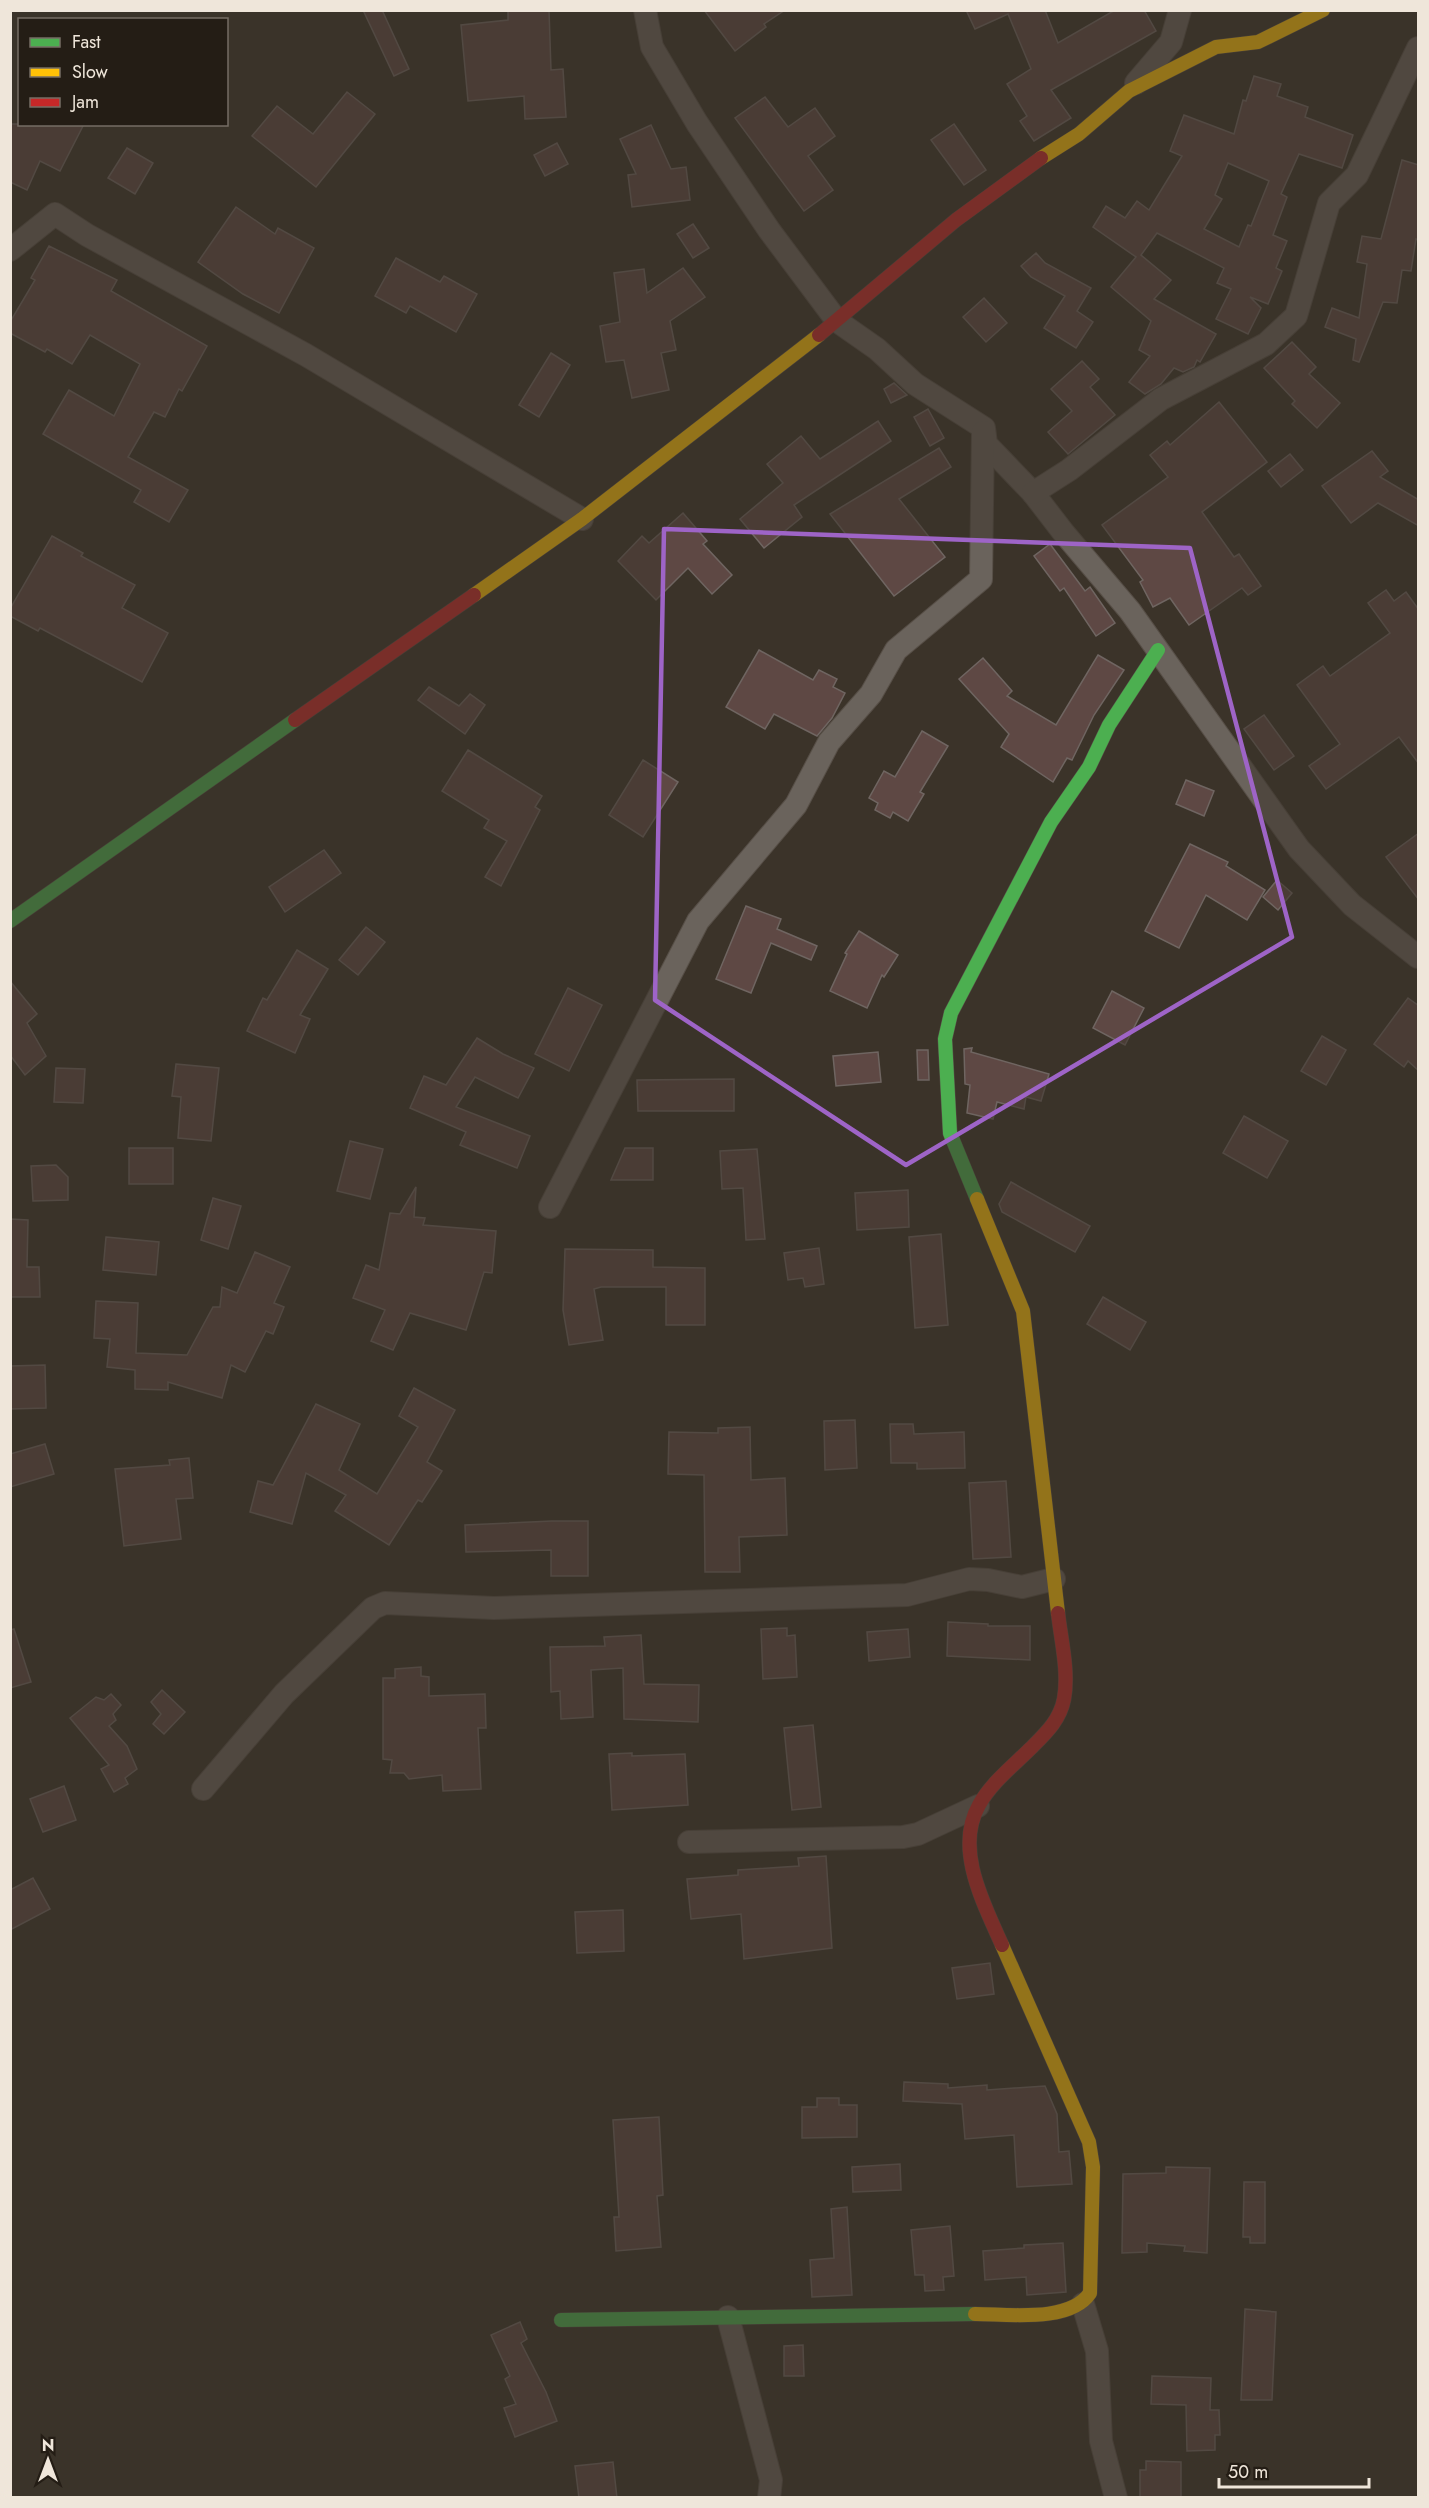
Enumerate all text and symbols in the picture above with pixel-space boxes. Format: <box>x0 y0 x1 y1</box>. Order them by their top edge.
legend <box>18 18 228 126</box>
text: Fast <box>72 29 101 55</box>
text: Slow <box>72 59 109 85</box>
text: Jam <box>70 89 99 115</box>
north arrow <box>18 2430 78 2490</box>
text: N <box>42 2434 54 2457</box>
scale bar <box>1219 2451 1369 2489</box>
text: 50 m <box>1228 2459 1268 2485</box>

